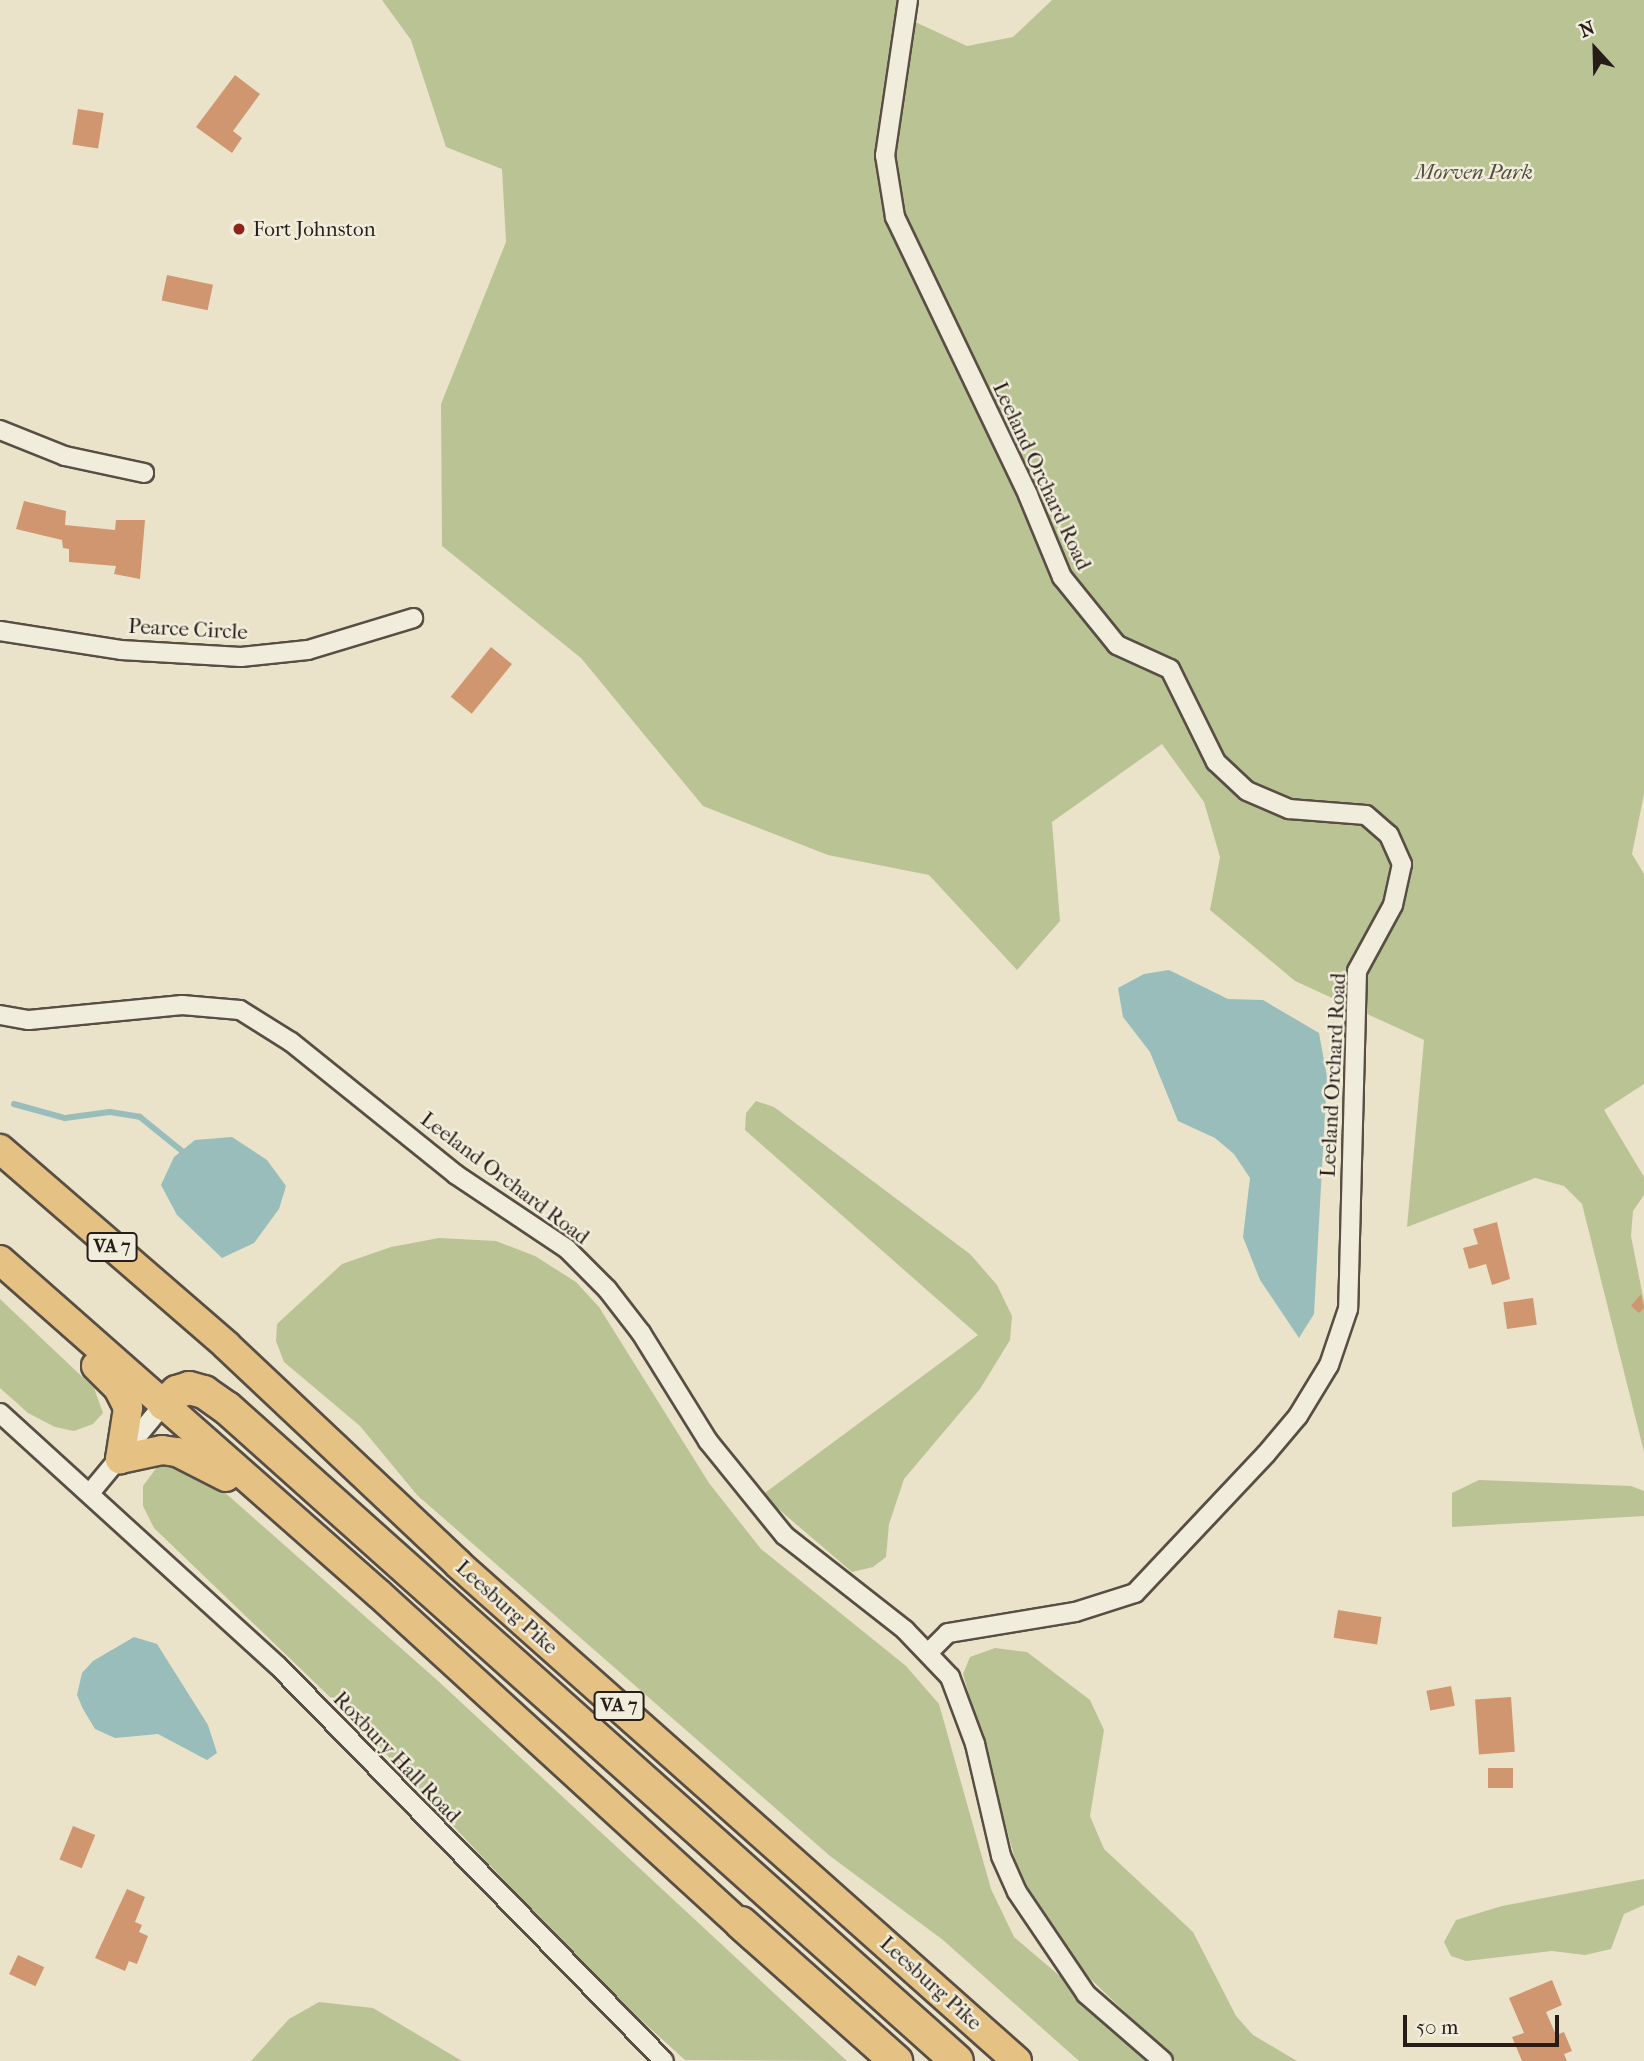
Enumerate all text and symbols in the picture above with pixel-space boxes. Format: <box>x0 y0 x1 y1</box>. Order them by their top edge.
north arrow <box>1560 14 1630 84</box>
text: N <box>1576 17 1598 42</box>
park label: Morven Park <box>1415 159 1533 185</box>
place label: Fort Johnston <box>253 216 376 242</box>
marker: Fort Johnston <box>231 221 247 237</box>
street label: Leeland Orchard Road <box>987 378 1097 574</box>
street label: Pearce Circle <box>128 613 248 645</box>
street label: Leeland Orchard Road <box>1315 972 1351 1178</box>
street label: Leeland Orchard Road <box>416 1106 594 1250</box>
road number: VA 7 <box>86 1232 138 1262</box>
street label: Leesburg Pike <box>451 1555 563 1659</box>
street label: Roxbury Hall Road <box>328 1686 466 1828</box>
road number: VA 7 <box>593 1690 645 1722</box>
street label: Leesburg Pike <box>875 1931 987 2035</box>
scale bar <box>1406 2002 1562 2046</box>
text: 50 m <box>1416 2015 1459 2039</box>

